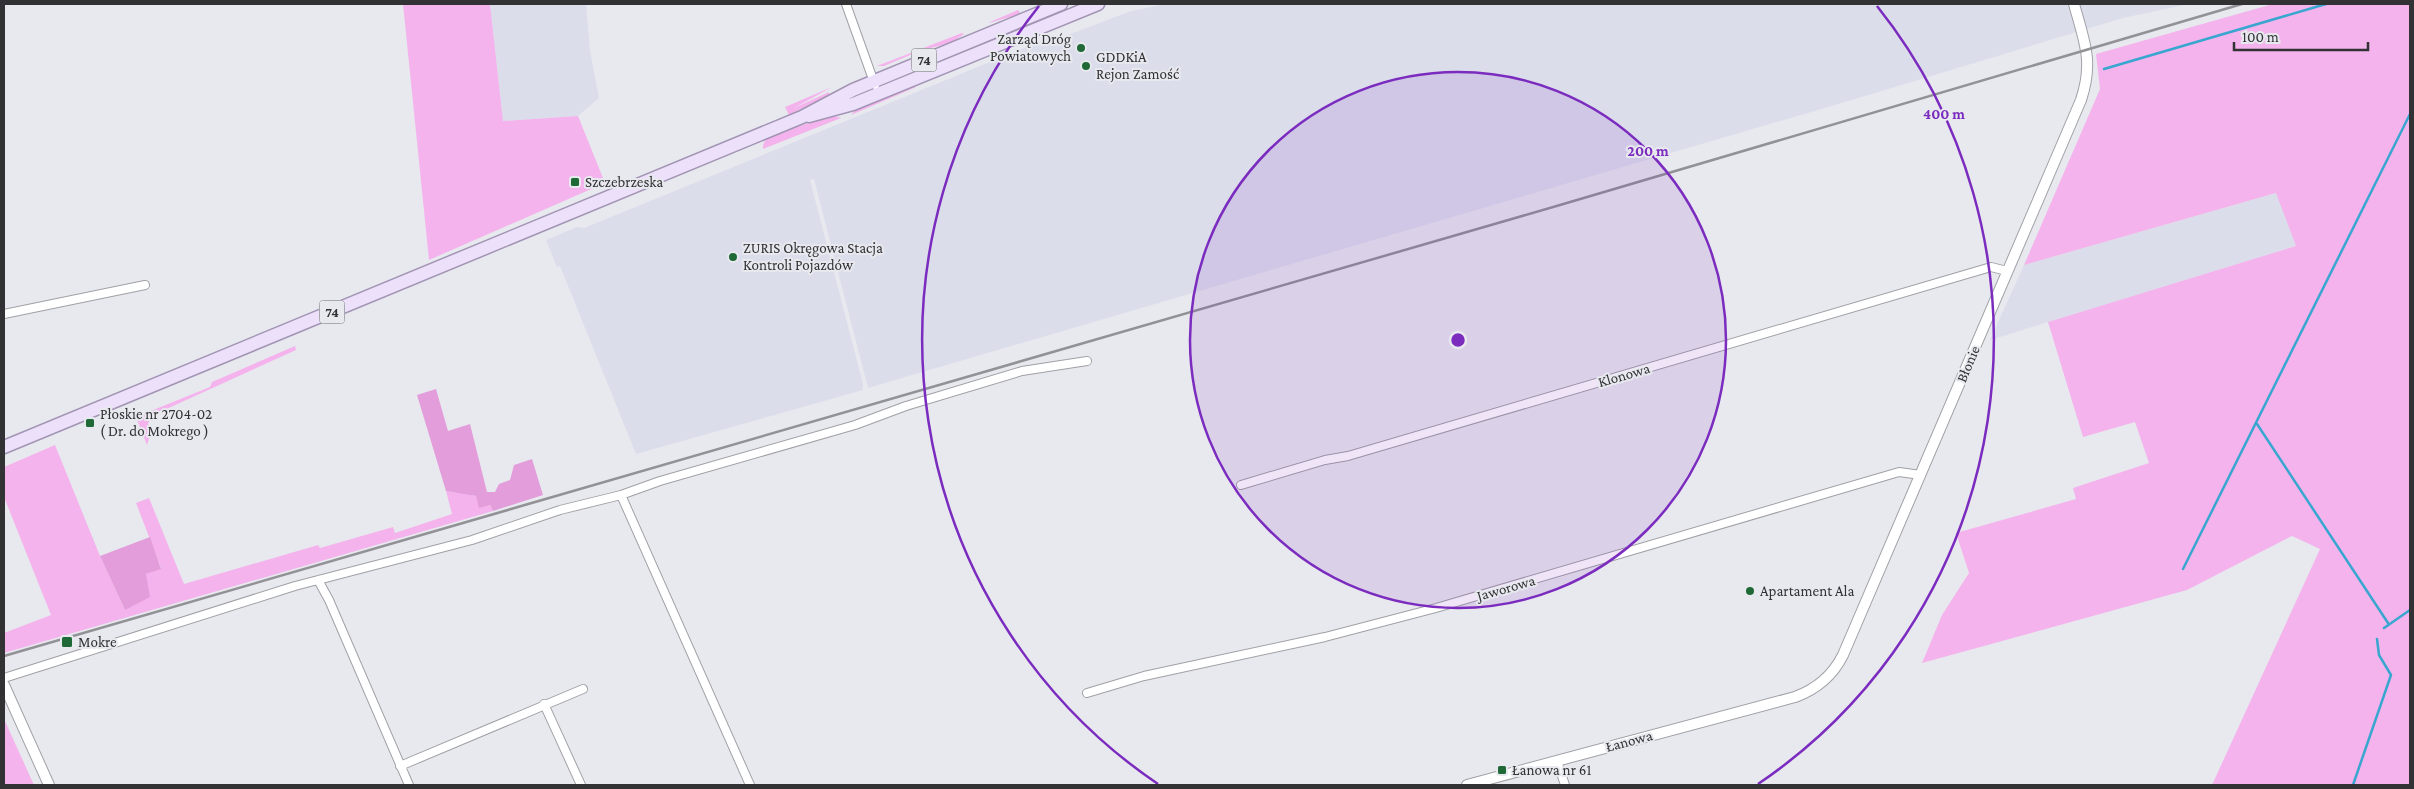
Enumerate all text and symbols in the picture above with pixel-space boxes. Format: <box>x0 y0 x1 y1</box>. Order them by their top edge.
scale bar <box>2234 20 2368 52</box>
text: 100 m <box>2242 29 2279 45</box>
place label: Zarząd Dróg Powiatowych <box>990 31 1071 65</box>
marker: Zarząd Dróg Powiatowych <box>1075 42 1087 54</box>
road number: 74 <box>912 48 936 72</box>
place label: GDDKiA Rejon Zamość <box>1096 49 1180 83</box>
marker: GDDKiA Rejon Zamość <box>1080 60 1092 72</box>
text: 400 m <box>1923 106 1965 122</box>
text: 200 m <box>1627 143 1669 159</box>
place label: Szczebrzeska <box>585 174 663 190</box>
marker: Szczebrzeska <box>569 176 581 188</box>
place label: ZURIS Okręgowa Stacja Kontroli Pojazdów <box>743 240 883 274</box>
marker: ZURIS Okręgowa Stacja Kontroli Pojazdów <box>727 251 739 263</box>
road number: 74 <box>320 300 344 324</box>
centre of rings <box>1449 331 1467 349</box>
street label: Błonie <box>1953 343 1983 385</box>
street label: Klonowa <box>1596 360 1652 390</box>
place label: Płoskie nr 2704-02 ( Dr. do Mokrego ) <box>100 406 212 440</box>
marker: Płoskie nr 2704-02 ( Dr. do Mokrego ) <box>84 417 96 429</box>
street label: Jaworowa <box>1473 572 1537 605</box>
place label: Apartament Ala <box>1760 583 1854 600</box>
marker: Apartament Ala <box>1744 585 1756 597</box>
place label: Mokre <box>78 634 117 650</box>
marker: Mokre <box>60 635 74 649</box>
street label: Łanowa <box>1604 727 1654 755</box>
place label: Łanowa nr 61 <box>1512 762 1591 778</box>
marker: Łanowa nr 61 <box>1496 764 1508 776</box>

